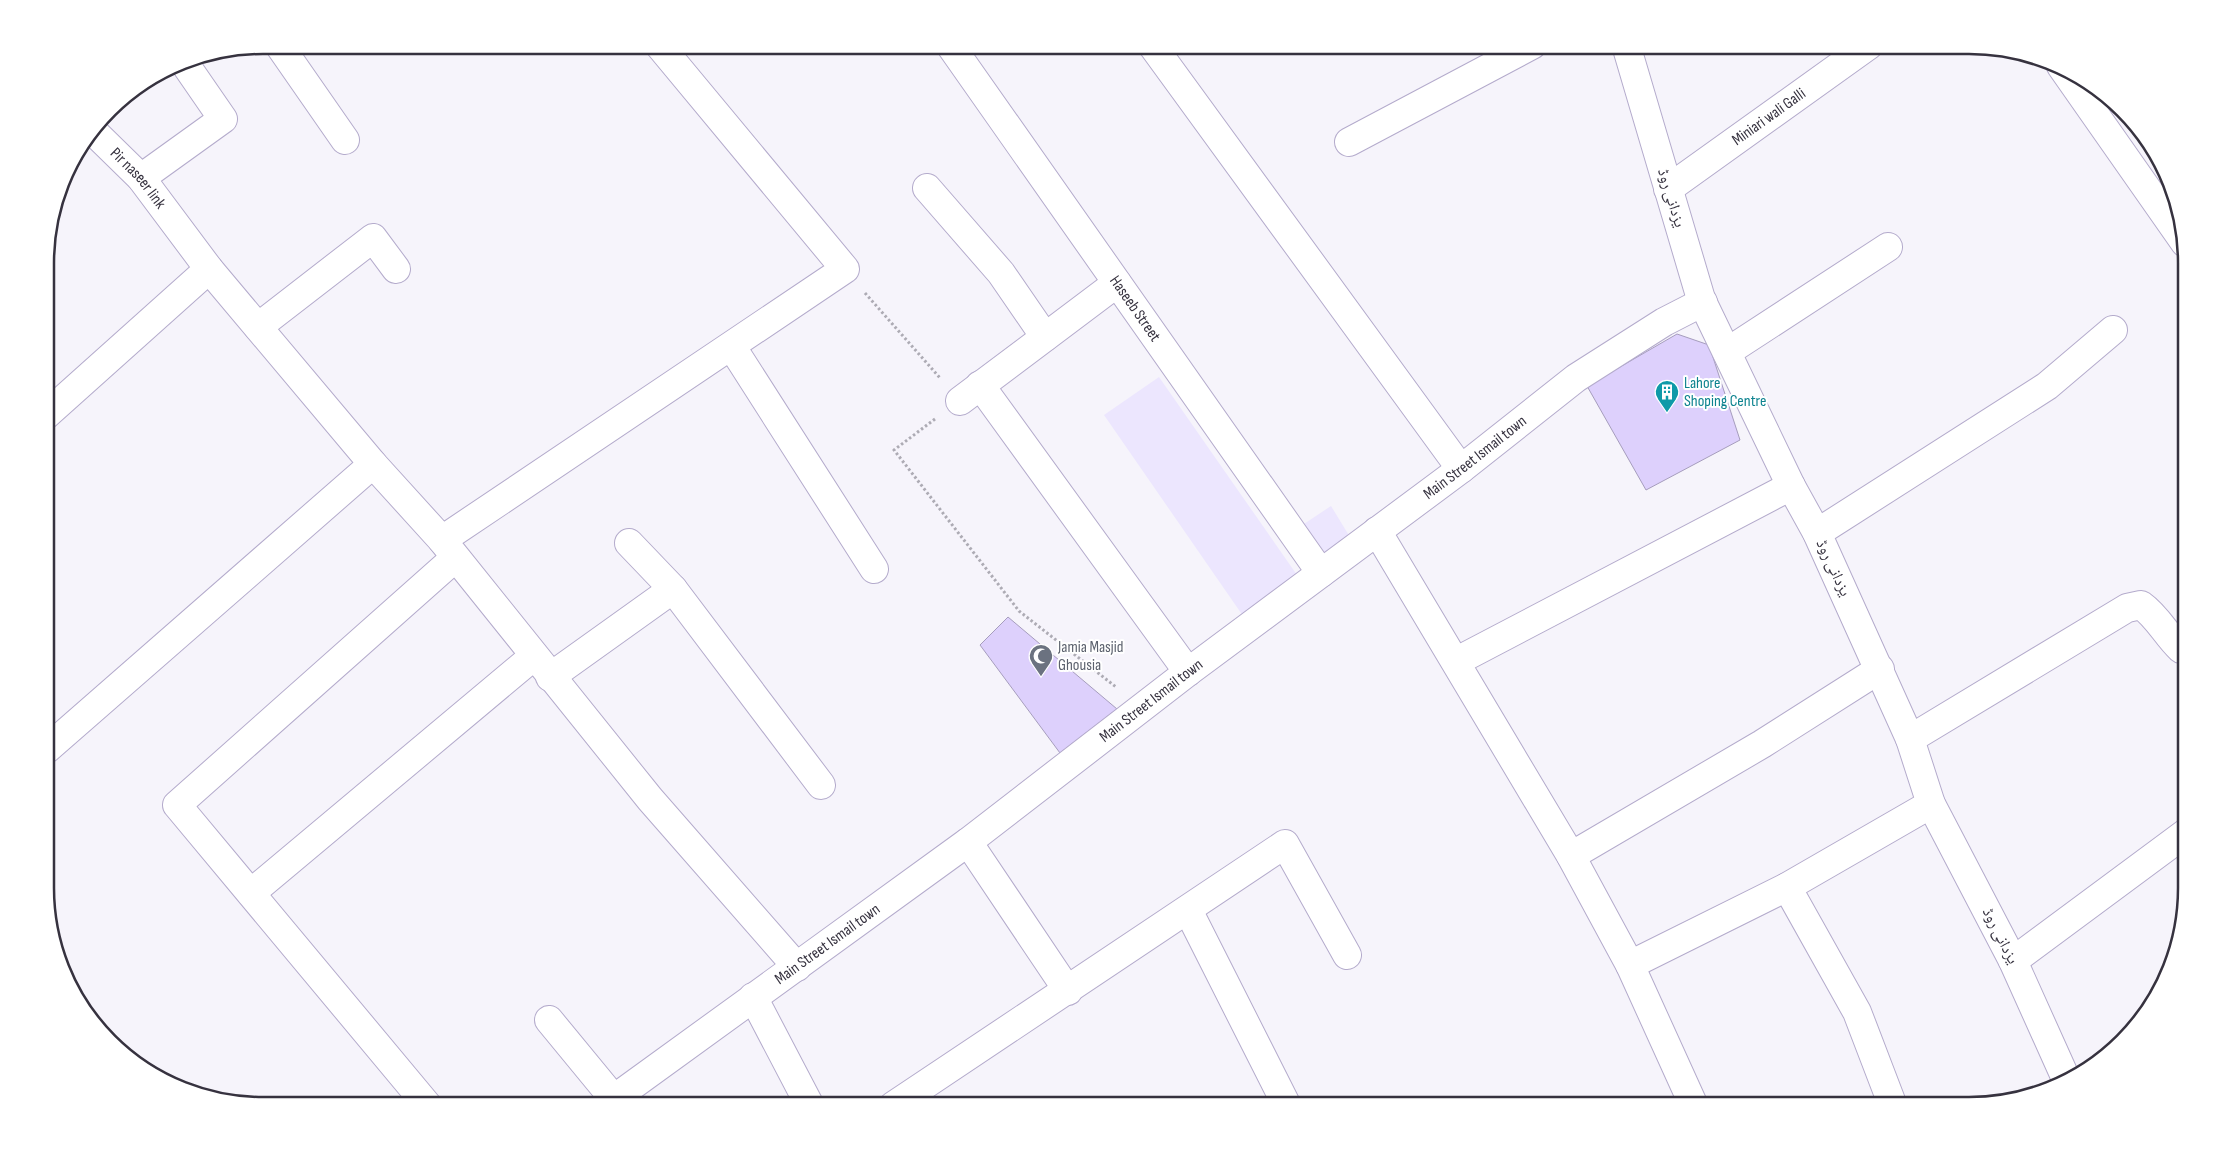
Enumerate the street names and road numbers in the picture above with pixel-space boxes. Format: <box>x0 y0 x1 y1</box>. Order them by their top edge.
street label: Miniari wali Galli <box>1728 84 1809 149</box>
street label: Pir naseer link <box>106 144 170 212</box>
street label: یزدانی روڈ <box>1653 166 1689 230</box>
street label: Haseeb Street <box>1106 272 1165 345</box>
street label: Main Street Ismail town <box>1420 411 1530 503</box>
street label: یزدانی روڈ <box>1812 537 1854 599</box>
street label: Main Street Ismail town <box>1096 655 1207 746</box>
street label: Main Street Ismail town <box>771 899 884 988</box>
street label: یزدانی روڈ <box>1978 905 2022 967</box>

